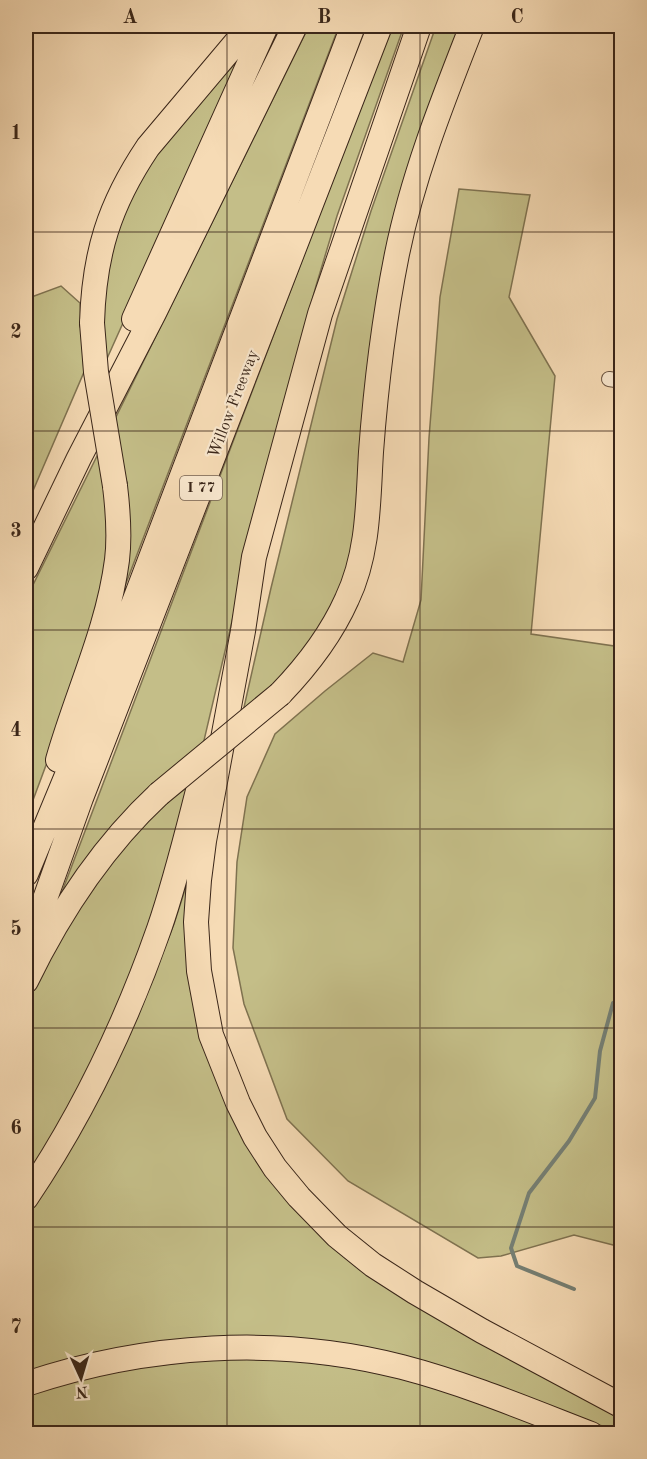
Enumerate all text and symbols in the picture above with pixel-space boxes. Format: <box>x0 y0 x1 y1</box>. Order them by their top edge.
text: A <box>122 8 138 28</box>
text: B <box>317 8 331 28</box>
text: C <box>510 8 524 28</box>
text: 1 <box>10 124 22 144</box>
text: 2 <box>10 323 22 343</box>
street label: Willow Freeway <box>206 347 262 460</box>
road number: I 77 <box>180 476 222 500</box>
text: 3 <box>10 522 22 542</box>
text: 4 <box>10 721 22 741</box>
text: 5 <box>10 919 22 940</box>
text: 6 <box>10 1119 22 1139</box>
text: 7 <box>10 1318 22 1338</box>
north arrow <box>51 1348 111 1408</box>
text: N <box>74 1383 89 1399</box>

